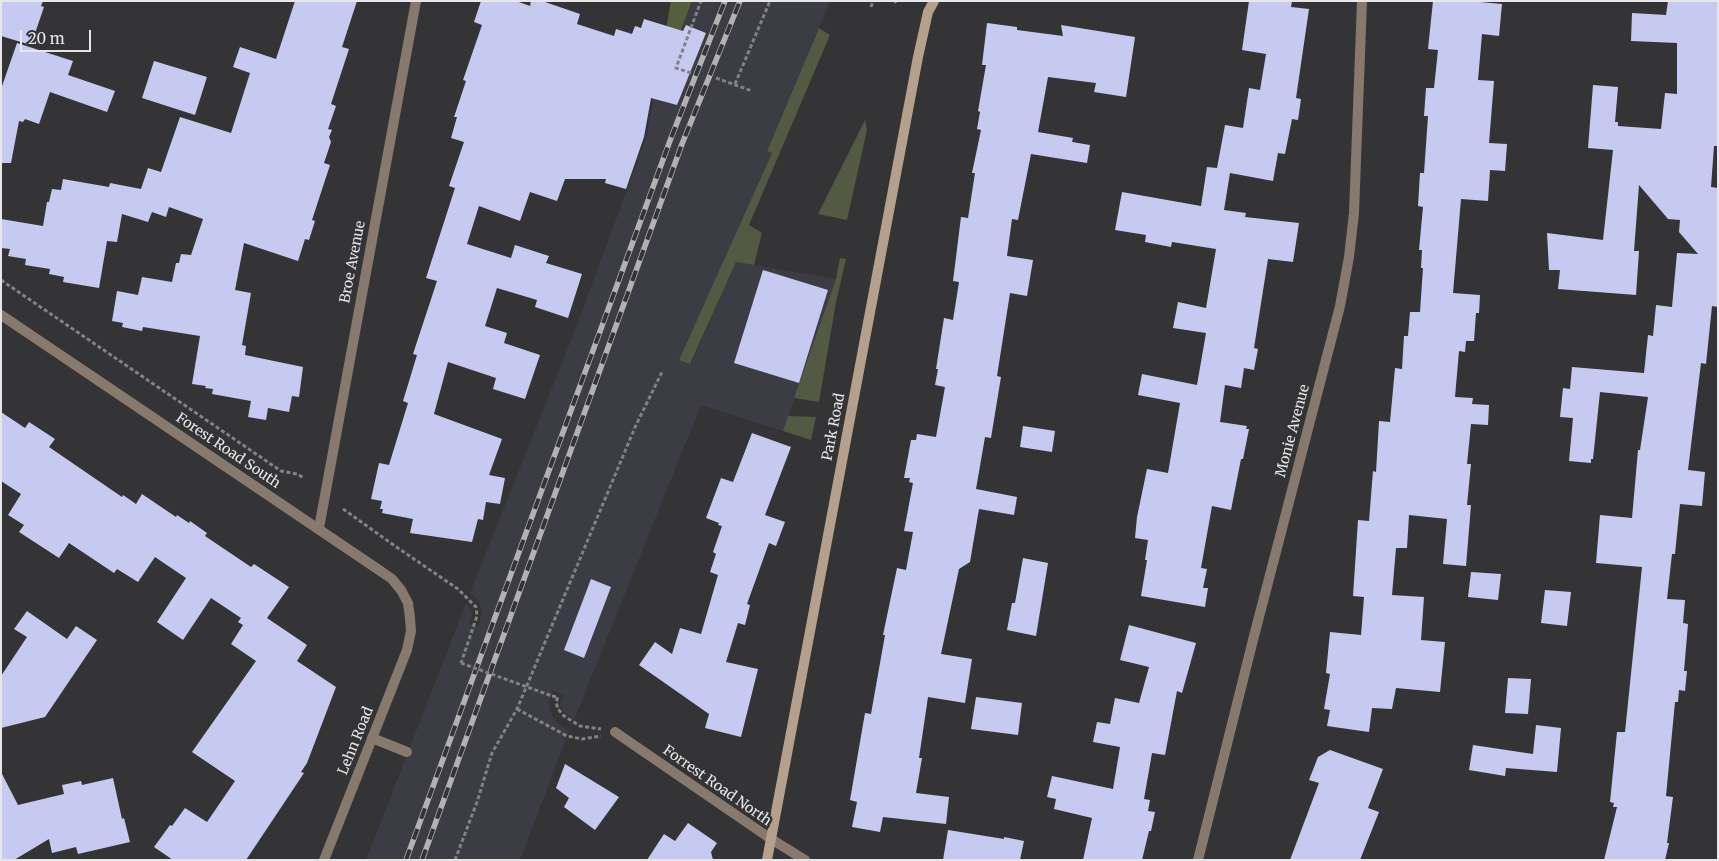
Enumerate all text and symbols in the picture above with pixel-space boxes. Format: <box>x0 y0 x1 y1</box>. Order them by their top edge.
scale bar <box>22 20 94 52</box>
text: 20 m <box>28 29 65 48</box>
street label: Broe Avenue <box>337 219 369 305</box>
street label: Monie Avenue <box>1273 383 1313 479</box>
street label: Park Road <box>819 392 849 462</box>
street label: Forest Road South <box>173 410 283 492</box>
street label: Lehn Road <box>335 705 377 777</box>
street label: Forrest Road North <box>660 742 774 830</box>

